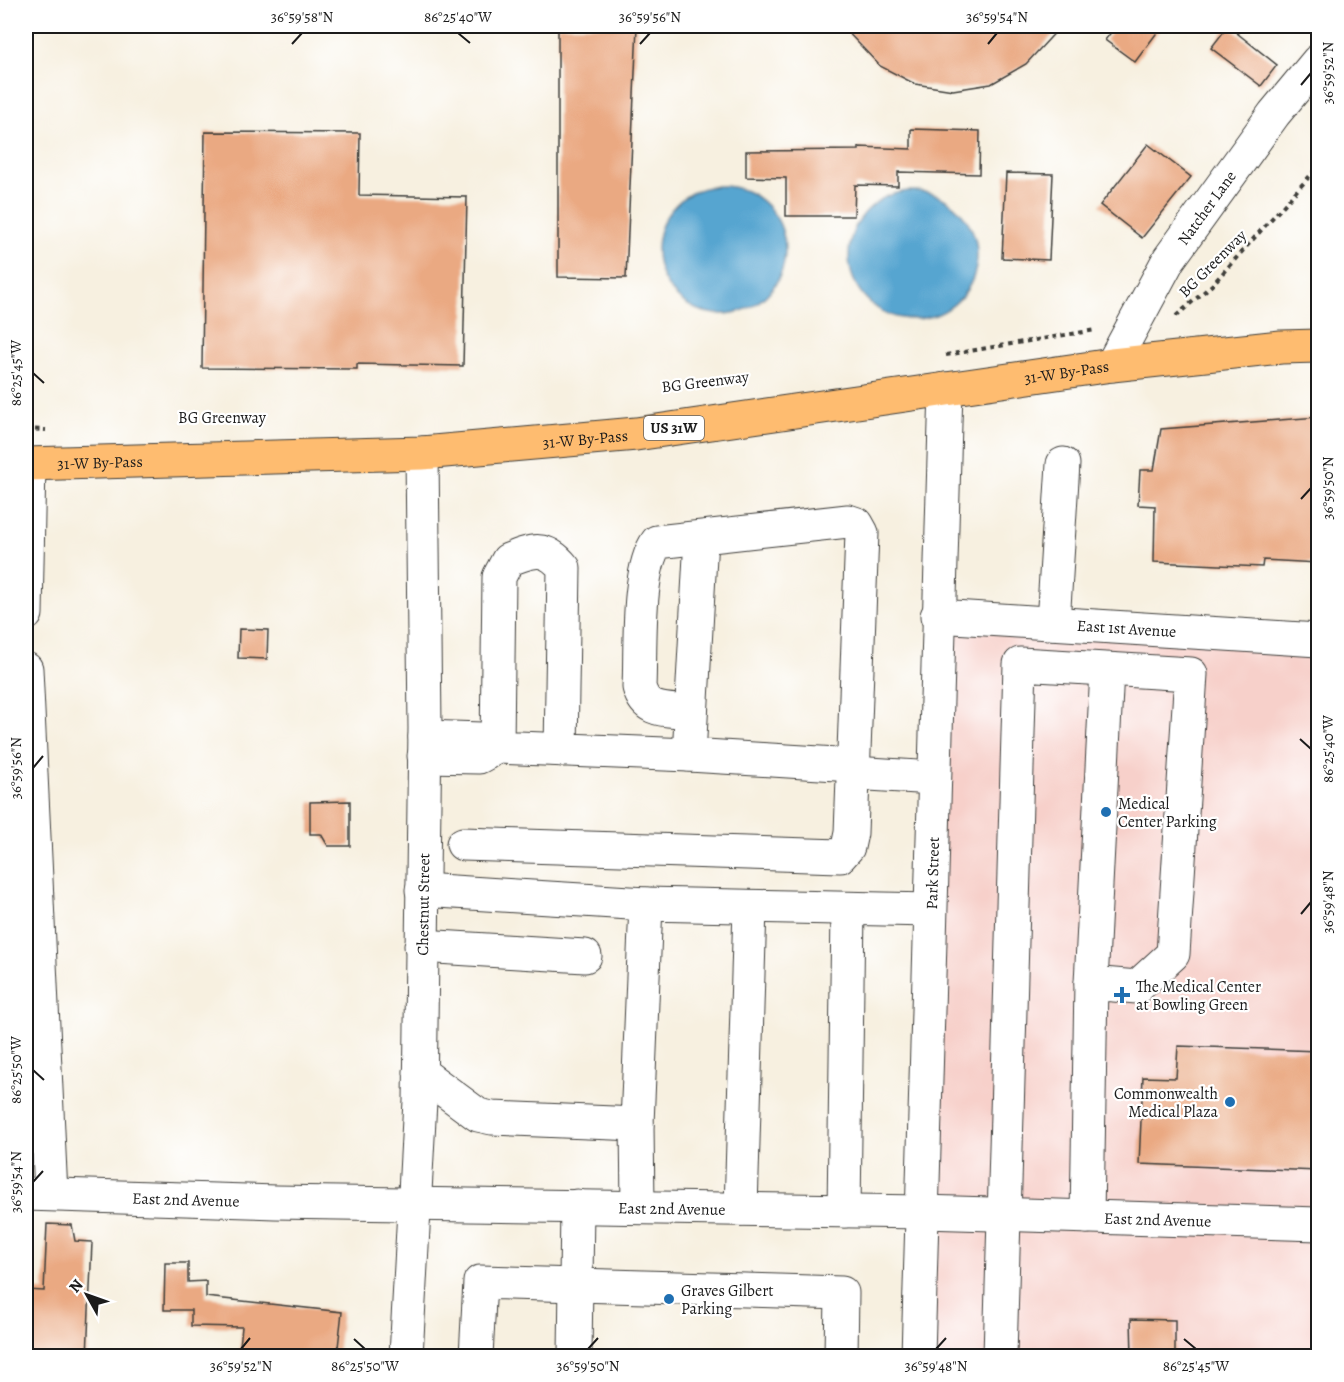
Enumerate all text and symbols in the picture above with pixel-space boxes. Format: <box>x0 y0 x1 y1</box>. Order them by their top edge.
text: 36°59'58"N <box>271 7 334 27</box>
text: 86°25'40"W <box>424 7 492 27</box>
text: 36°59'56"N <box>619 7 681 27</box>
text: 36°59'54"N <box>966 7 1028 27</box>
text: 36°59'52"N <box>1318 42 1338 104</box>
street label: Natcher Lane <box>1173 166 1242 250</box>
street label: BG Greenway <box>1174 224 1252 303</box>
text: 86°25'45"W <box>6 340 26 406</box>
street label: 31-W By-Pass <box>1023 356 1111 390</box>
street label: BG Greenway <box>660 366 751 398</box>
street label: BG Greenway <box>178 407 267 429</box>
road number: US 31W <box>644 416 704 440</box>
street label: 31-W By-Pass <box>542 425 629 454</box>
street label: 31-W By-Pass <box>57 451 143 475</box>
text: 36°59'50"N <box>1318 456 1338 520</box>
street label: East 1st Avenue <box>1076 615 1177 643</box>
text: 86°25'40"W <box>1318 715 1338 783</box>
text: 36°59'56"N <box>6 737 26 799</box>
place label: Medical Center Parking <box>1118 793 1217 833</box>
marker: Medical Center Parking <box>1099 805 1113 819</box>
street label: Park Street <box>921 837 945 910</box>
street label: Chestnut Street <box>412 853 435 956</box>
text: 36°59'48"N <box>1318 870 1338 933</box>
place label: The Medical Center at Bowling Green <box>1136 976 1261 1016</box>
marker: The Medical Center at Bowling Green <box>1113 986 1131 1004</box>
text: 86°25'50"W <box>6 1036 26 1104</box>
place label: Commonwealth Medical Plaza <box>1114 1083 1219 1123</box>
marker: Commonwealth Medical Plaza <box>1223 1095 1237 1109</box>
text: 36°59'54"N <box>6 1151 26 1213</box>
street label: East 2nd Avenue <box>132 1187 240 1213</box>
street label: East 2nd Avenue <box>618 1197 726 1221</box>
street label: East 2nd Avenue <box>1104 1208 1212 1233</box>
north arrow <box>57 1265 117 1325</box>
text: N <box>64 1274 89 1298</box>
place label: Graves Gilbert Parking <box>681 1280 774 1320</box>
marker: Graves Gilbert Parking <box>662 1292 676 1306</box>
text: 36°59'52"N <box>210 1356 272 1376</box>
text: 86°25'50"W <box>331 1356 399 1376</box>
text: 36°59'50"N <box>556 1356 620 1376</box>
text: 36°59'48"N <box>905 1356 968 1376</box>
text: 86°25'45"W <box>1163 1356 1229 1376</box>

